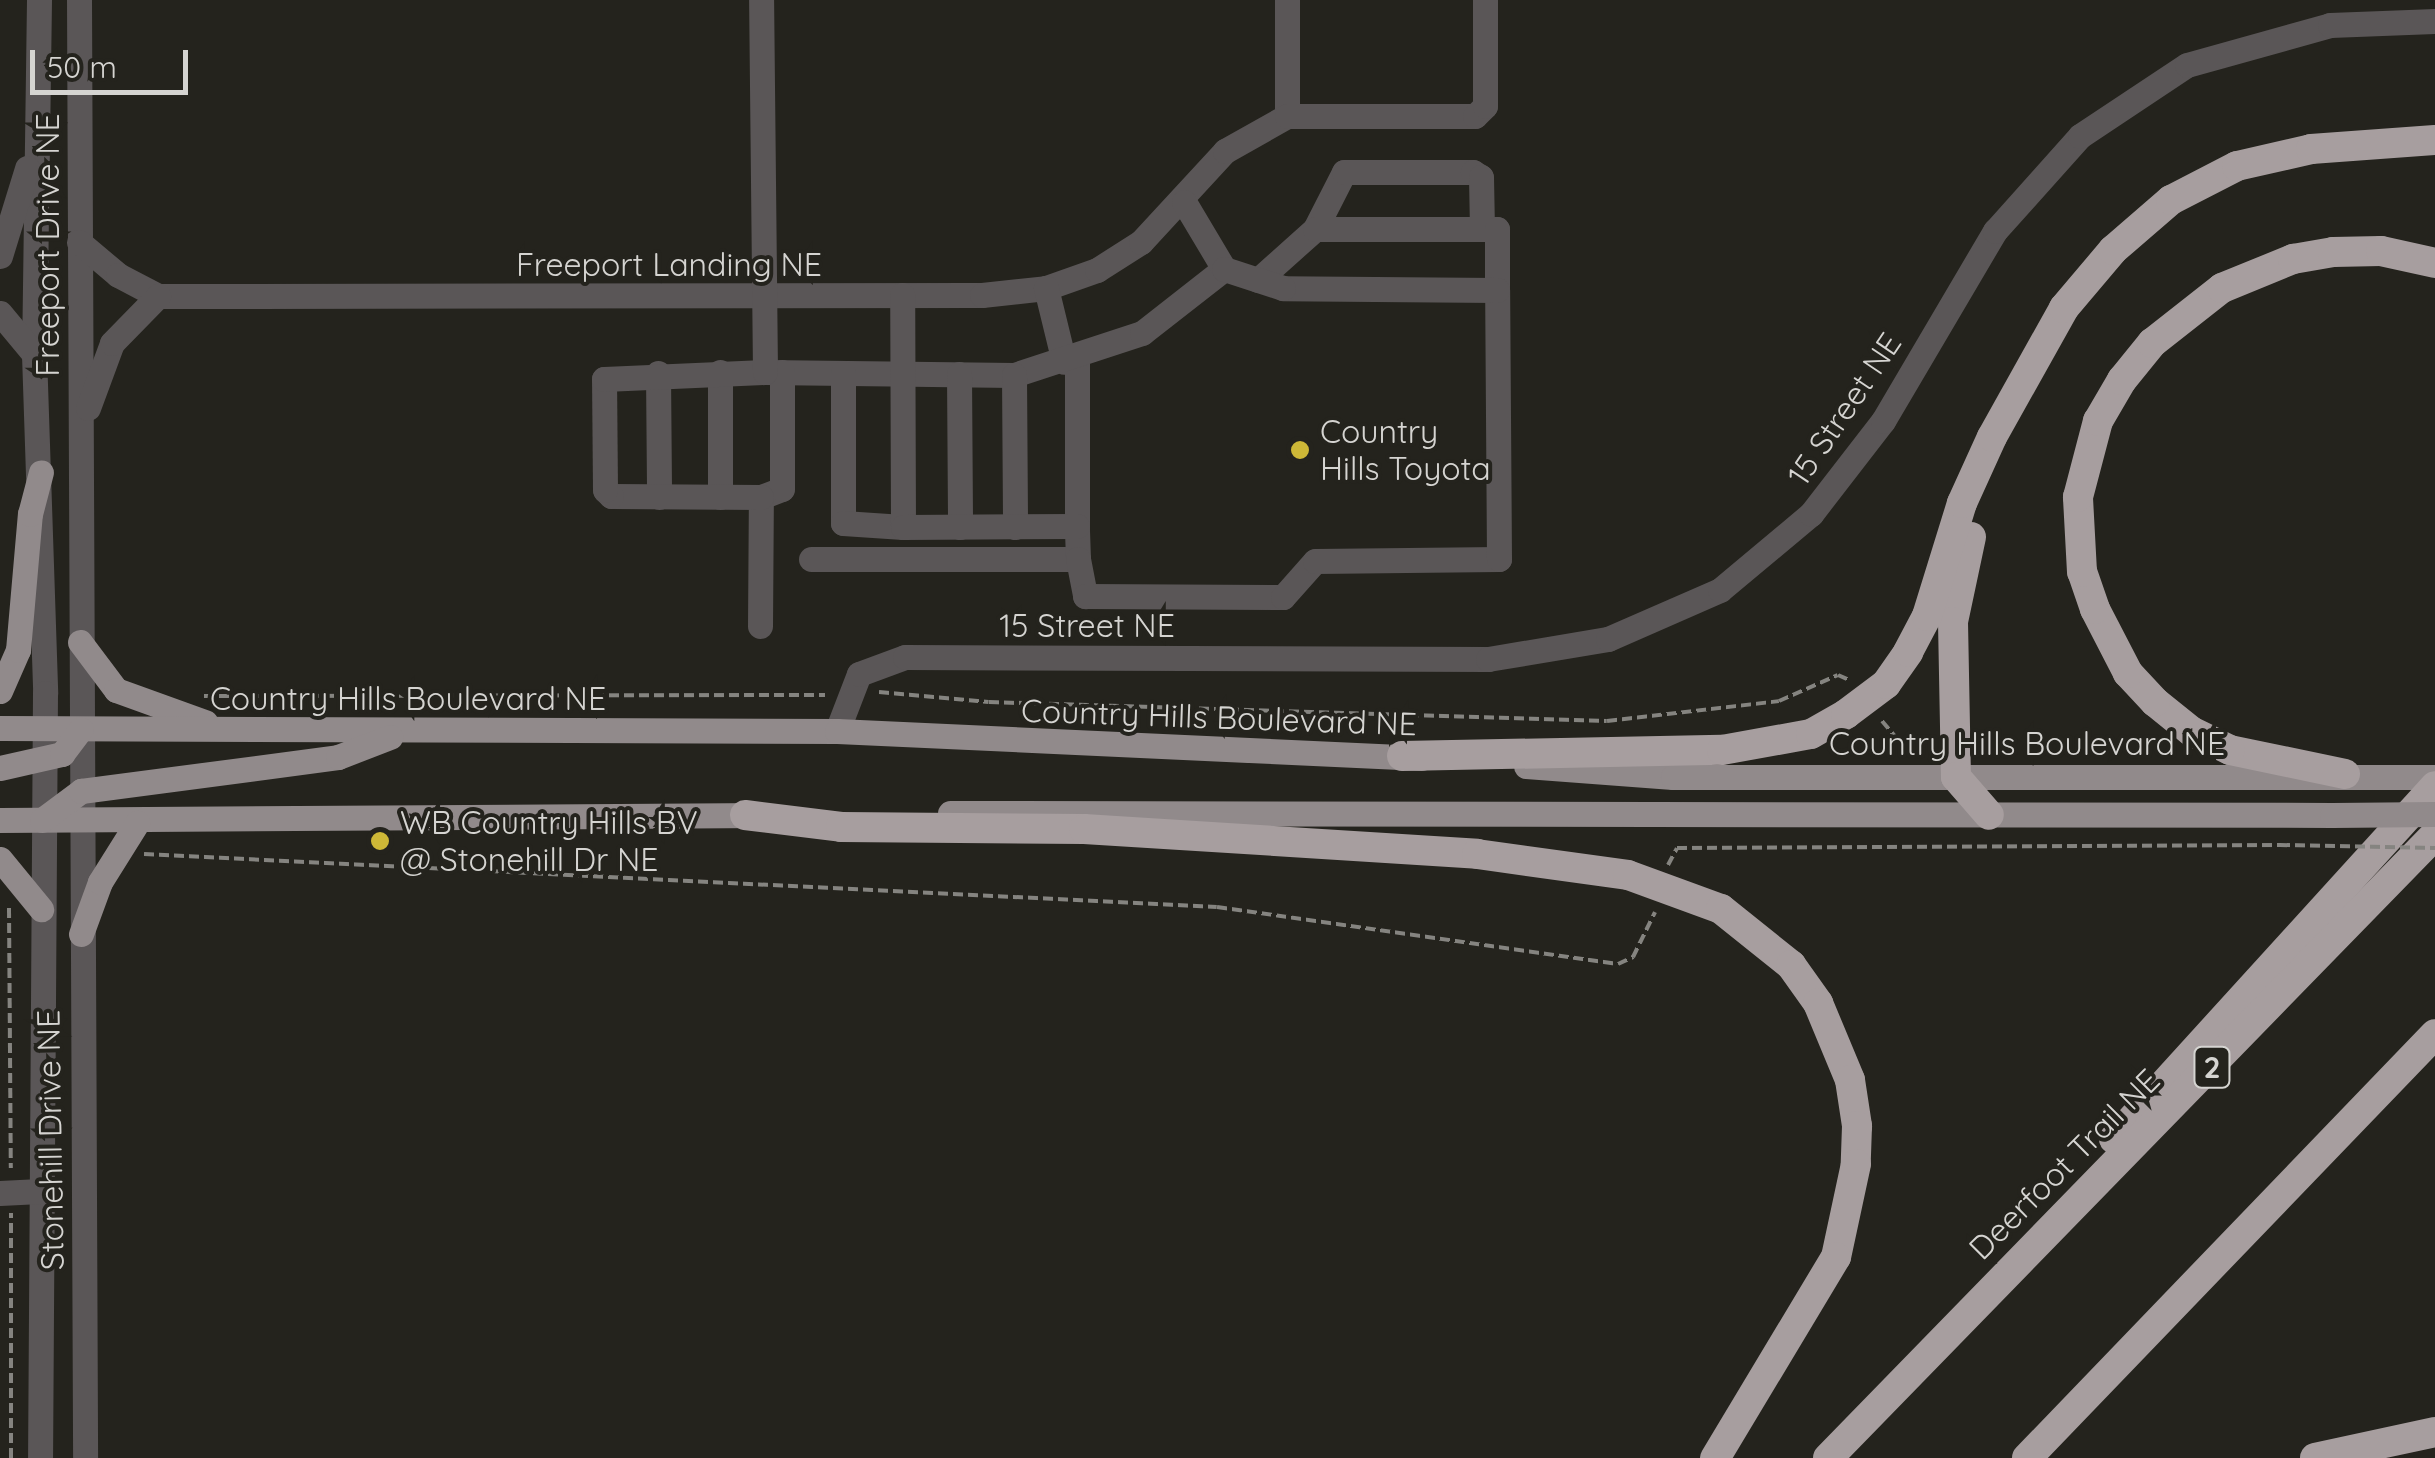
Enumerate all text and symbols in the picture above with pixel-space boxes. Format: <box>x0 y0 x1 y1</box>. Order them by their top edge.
scale bar <box>35 30 192 92</box>
text: 50 m <box>47 48 117 86</box>
street label: Freeport Drive NE <box>28 113 66 377</box>
street label: Freeport Landing NE <box>516 245 822 283</box>
street label: 15 Street NE <box>1779 325 1909 493</box>
place label: Country Hills Toyota <box>1320 413 1491 488</box>
marker: Country Hills Toyota <box>1289 439 1311 461</box>
street label: 15 Street NE <box>999 606 1175 644</box>
street label: Country Hills Boulevard NE <box>210 679 606 717</box>
street label: Country Hills Boulevard NE <box>1020 691 1418 743</box>
street label: Country Hills Boulevard NE <box>1829 724 2225 762</box>
place label: WB Country Hills BV @ Stonehill Dr NE <box>400 804 698 879</box>
marker: WB Country Hills BV @ Stonehill Dr NE <box>369 830 391 852</box>
street label: Stonehill Drive NE <box>29 1010 71 1270</box>
road number: 2 <box>2192 1042 2232 1092</box>
street label: Deerfoot Trail NE <box>1961 1061 2167 1267</box>

